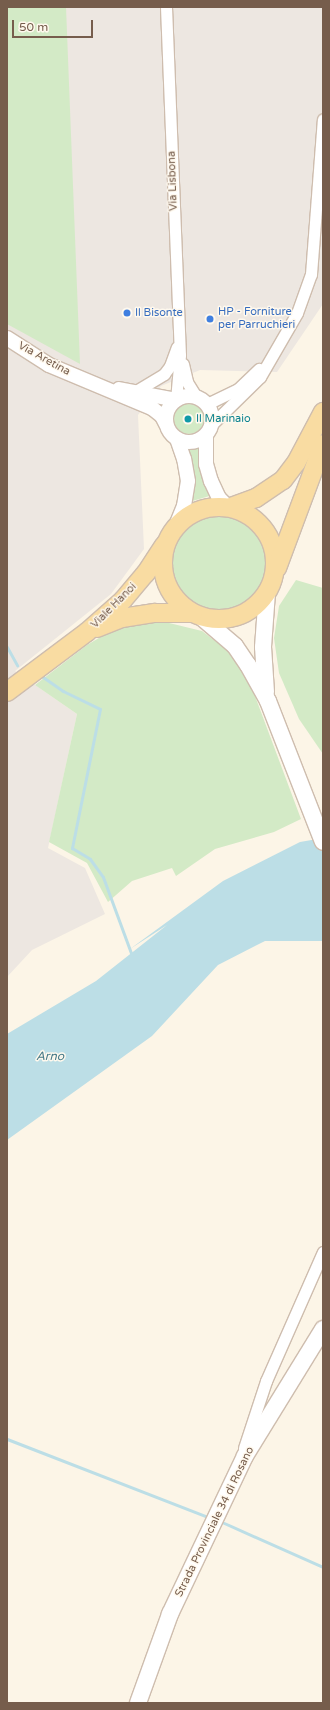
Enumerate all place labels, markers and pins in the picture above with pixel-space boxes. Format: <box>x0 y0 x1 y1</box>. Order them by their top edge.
place label: Il Bisonte <box>135 306 183 320</box>
place label: HP - Forniture per Parruchieri <box>218 306 295 332</box>
marker: Il Bisonte <box>122 308 132 318</box>
marker: HP - Forniture per Parruchieri <box>205 314 215 324</box>
place label: Il Marinaio <box>196 412 251 426</box>
marker: Il Marinaio <box>183 414 193 424</box>

